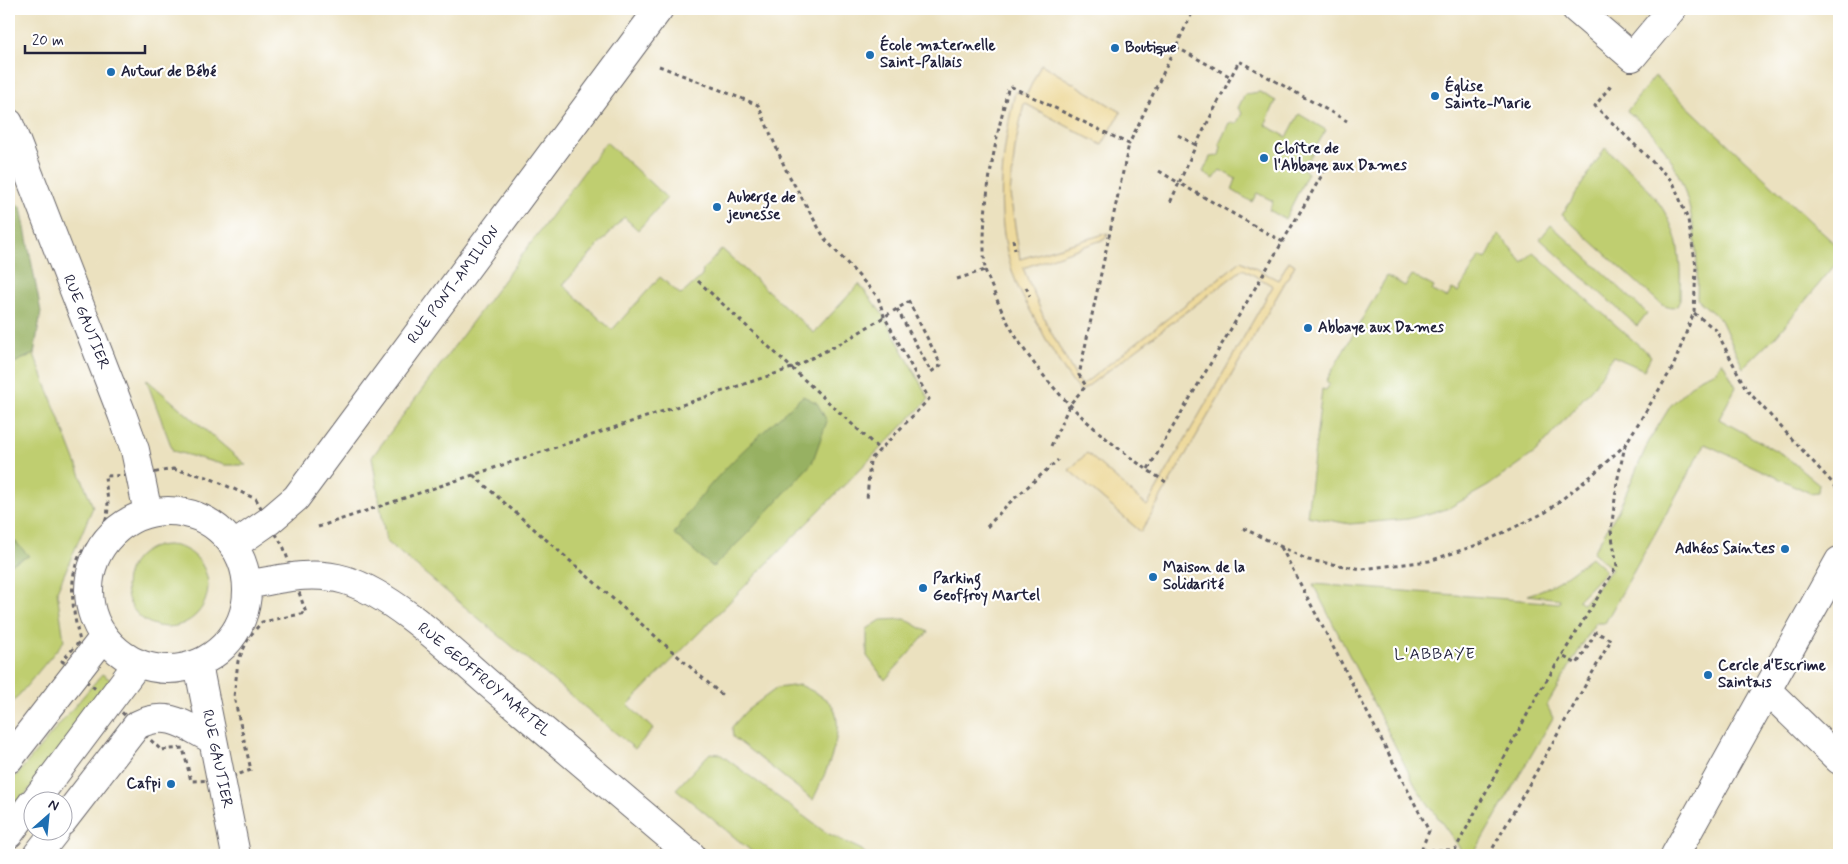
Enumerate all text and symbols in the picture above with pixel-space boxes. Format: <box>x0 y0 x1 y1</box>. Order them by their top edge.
scale bar <box>25 22 145 54</box>
text: 20 m <box>32 31 64 51</box>
place label: École maternelle Saint-Pallais <box>880 34 995 73</box>
place label: Boutique <box>1125 38 1177 58</box>
marker: Boutique <box>1109 42 1121 54</box>
marker: École maternelle Saint-Pallais <box>864 49 876 61</box>
place label: Autour de Bébé <box>121 62 216 82</box>
marker: Autour de Bébé <box>105 66 117 78</box>
place label: Église Sainte-Marie <box>1445 75 1531 114</box>
marker: Église Sainte-Marie <box>1429 90 1441 102</box>
place label: Cloître de l'Abbaye aux Dames <box>1274 139 1407 176</box>
marker: Cloître de l'Abbaye aux Dames <box>1258 152 1270 164</box>
place label: Auberge de jeunesse <box>726 188 796 225</box>
marker: Auberge de jeunesse <box>711 201 723 213</box>
street label: RUE PONT-AMILION <box>403 222 505 348</box>
street label: RUE GAUTIER <box>58 272 114 373</box>
place label: Abbaye aux Dames <box>1318 318 1444 338</box>
marker: Abbaye aux Dames <box>1302 322 1314 334</box>
place label: Adhéos Saintes <box>1675 539 1775 559</box>
marker: Adhéos Saintes <box>1779 543 1791 555</box>
place label: Maison de la Solidarité <box>1163 558 1245 595</box>
place label: Parking Geoffroy Martel <box>933 569 1040 606</box>
marker: Maison de la Solidarité <box>1147 571 1159 583</box>
marker: Parking Geoffroy Martel <box>917 582 929 594</box>
street label: RUE GEOFFROY MARTEL <box>413 618 555 742</box>
district label: L'ABBAYE <box>1394 644 1476 665</box>
place label: Cercle d'Escrime Saintais <box>1718 656 1826 693</box>
marker: Cercle d'Escrime Saintais <box>1702 669 1714 681</box>
street label: RUE GAUTIER <box>197 708 237 811</box>
place label: Cafpi <box>127 774 161 794</box>
marker: Cafpi <box>165 778 177 790</box>
north arrow <box>22 792 72 842</box>
text: N <box>45 795 62 815</box>

